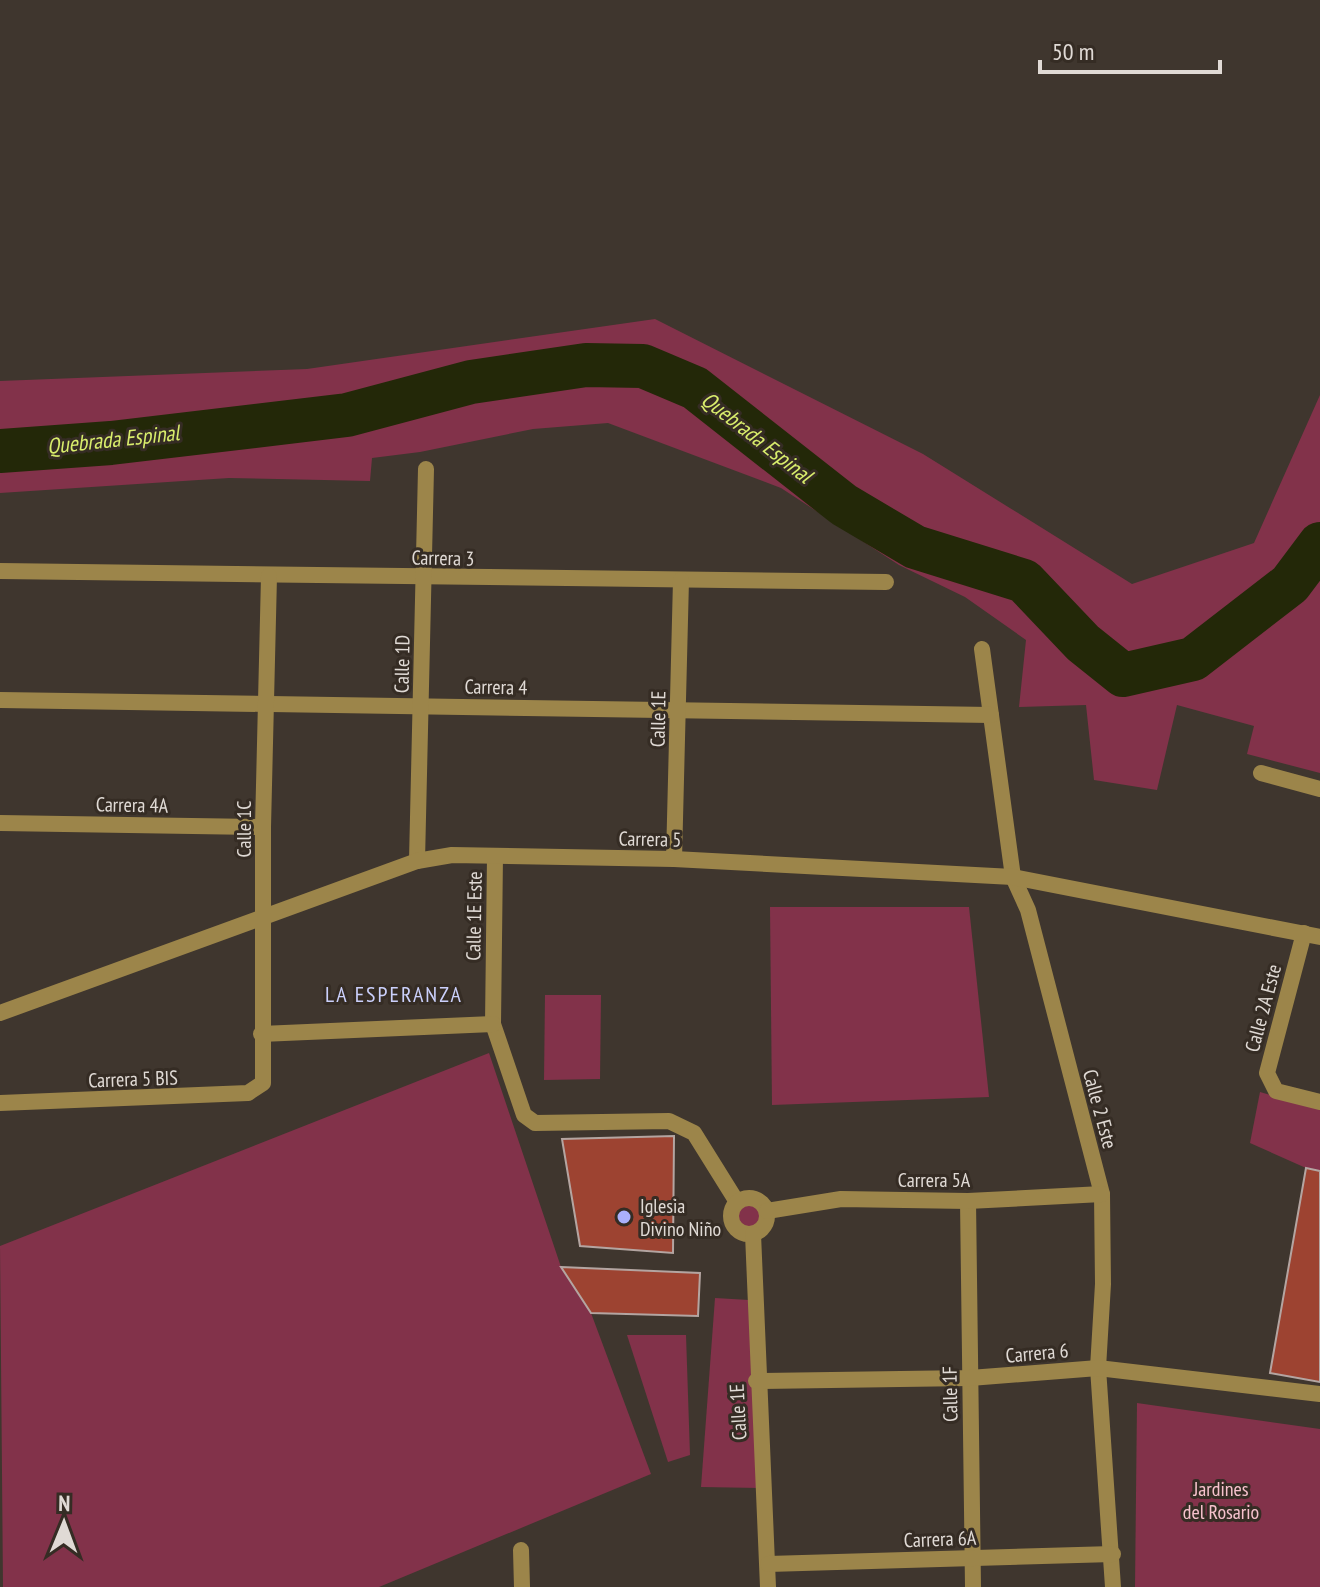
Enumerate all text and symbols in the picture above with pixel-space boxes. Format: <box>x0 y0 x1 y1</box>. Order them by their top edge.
scale bar <box>1040 24 1220 74</box>
text: 50 m <box>1052 36 1094 67</box>
water label: Quebrada Espinal <box>696 385 819 490</box>
water label: Quebrada Espinal <box>45 418 182 460</box>
street label: Carrera 3 <box>411 544 475 572</box>
street label: Calle 1D <box>388 635 416 693</box>
street label: Carrera 4 <box>464 673 528 701</box>
street label: Calle 1E <box>645 691 671 747</box>
street label: Carrera 4A <box>96 791 169 819</box>
street label: Calle 1C <box>231 801 257 857</box>
street label: Carrera 5 <box>618 825 682 853</box>
street label: Calle 1E Este <box>460 871 488 961</box>
street label: Calle 2A Este <box>1239 961 1287 1055</box>
district label: LA ESPERANZA <box>325 980 463 1008</box>
street label: Carrera 5 BIS <box>88 1064 178 1094</box>
street label: Calle 2 Este <box>1077 1067 1123 1151</box>
street label: Carrera 5A <box>898 1167 971 1193</box>
place label: Iglesia Divino Niño <box>640 1193 721 1242</box>
marker: Iglesia Divino Niño <box>615 1208 633 1226</box>
street label: Carrera 6 <box>1005 1337 1069 1369</box>
street label: Calle 1F <box>937 1366 963 1422</box>
street label: Calle 1E <box>724 1383 752 1441</box>
park label: Jardines del Rosario <box>1183 1476 1259 1525</box>
north arrow <box>24 1483 104 1563</box>
text: N <box>58 1489 71 1517</box>
street label: Carrera 6A <box>903 1525 977 1553</box>

